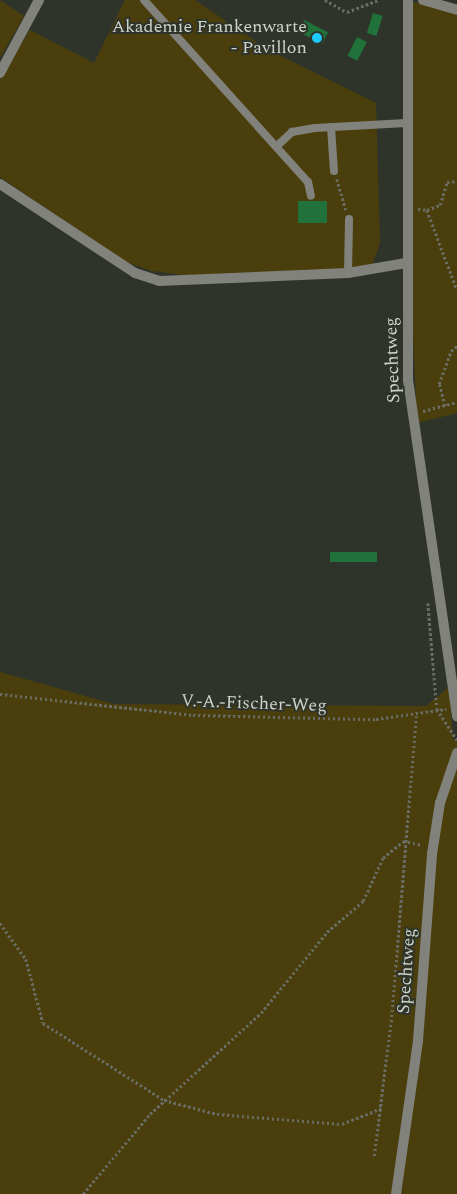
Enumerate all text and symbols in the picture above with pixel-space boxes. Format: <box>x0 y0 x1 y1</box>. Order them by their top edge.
place label: Akademie Frankenwarte - Pavillon <box>112 17 307 59</box>
marker: Akademie Frankenwarte - Pavillon <box>311 32 323 44</box>
street label: Spechtweg <box>381 317 405 403</box>
street label: V.-A.-Fischer-Weg <box>181 691 327 717</box>
street label: Spechtweg <box>393 927 421 1015</box>

